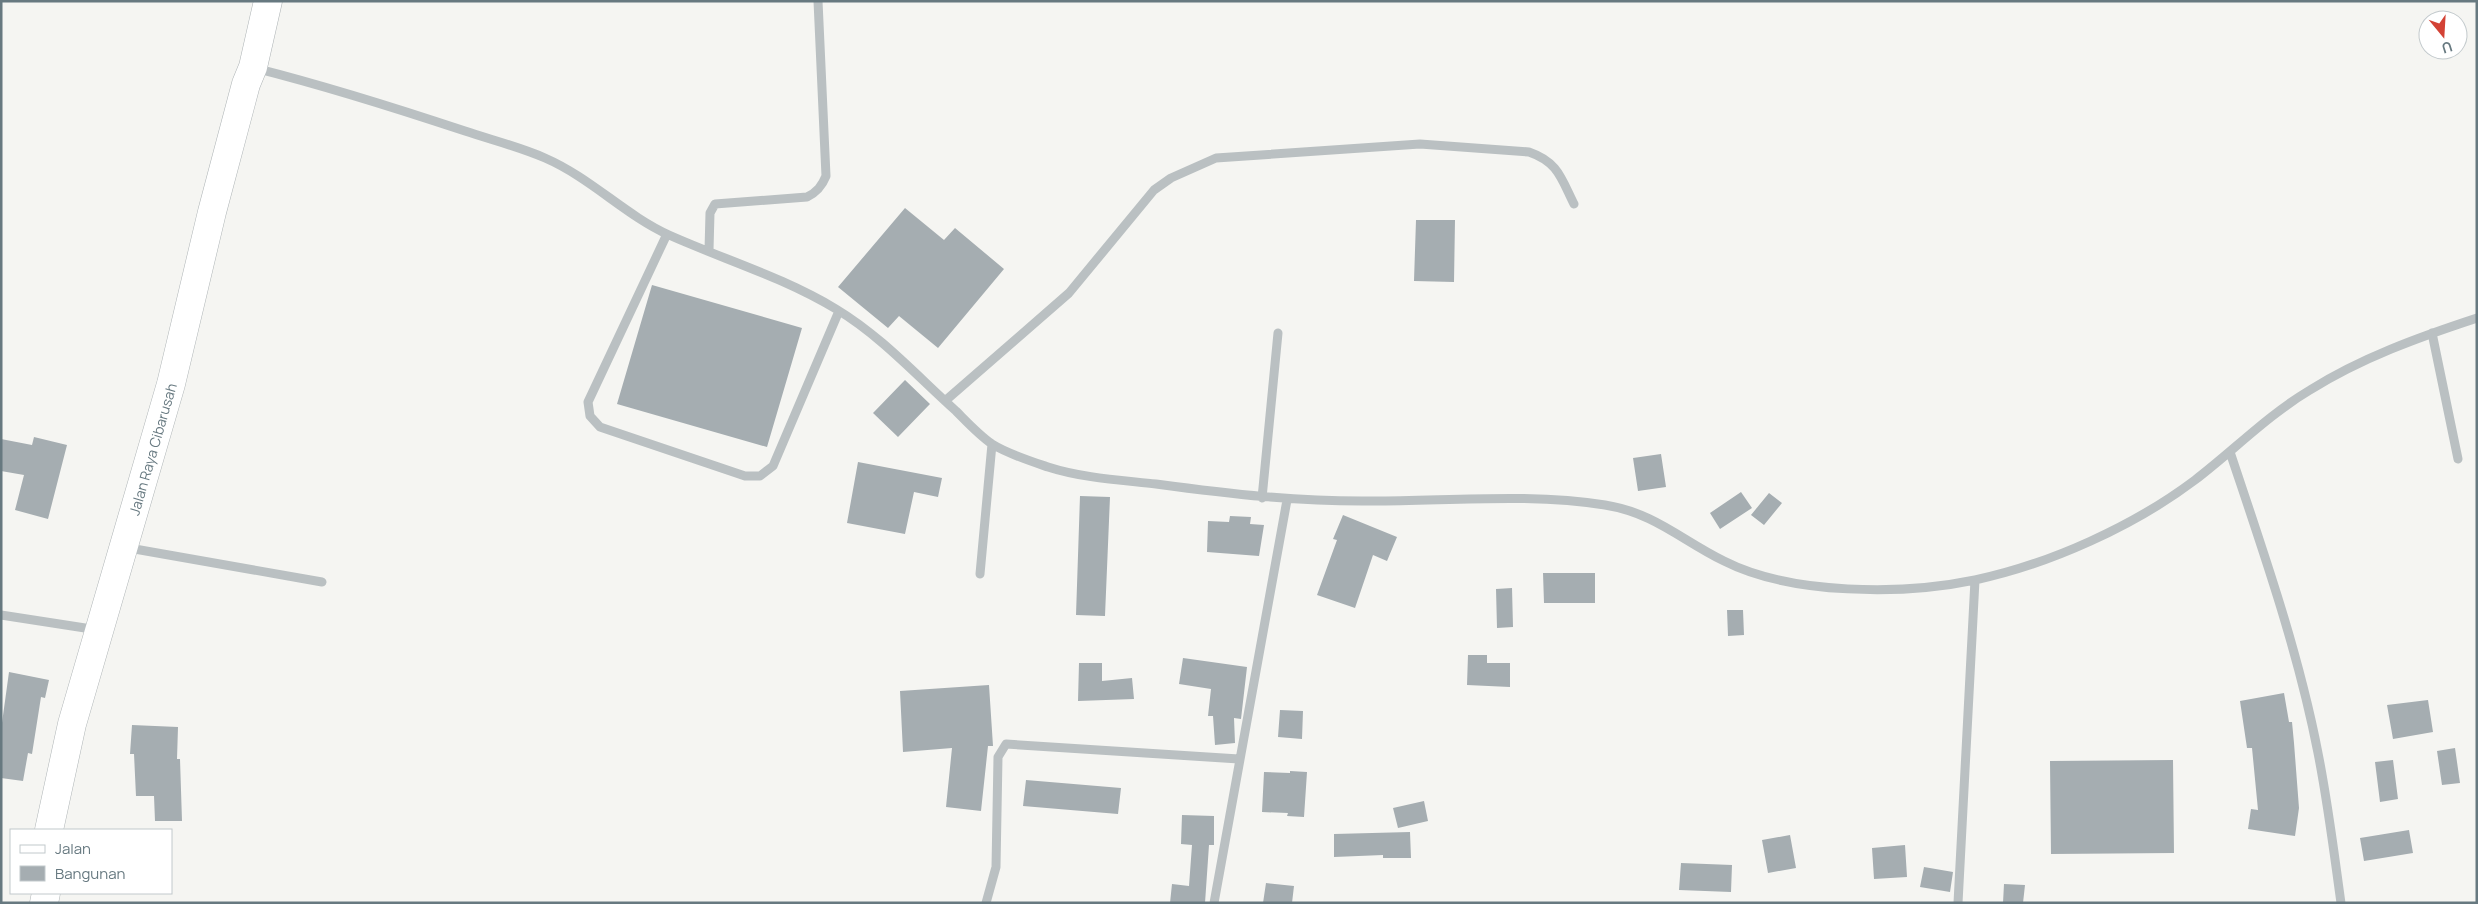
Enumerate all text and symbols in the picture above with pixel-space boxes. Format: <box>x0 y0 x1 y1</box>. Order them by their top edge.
north arrow <box>2418 10 2468 60</box>
text: U <box>2439 37 2455 58</box>
street label: Jalan Raya Cibarusah <box>124 381 180 517</box>
legend <box>10 829 172 894</box>
text: Jalan <box>55 838 91 859</box>
text: Bangunan <box>55 863 125 884</box>

